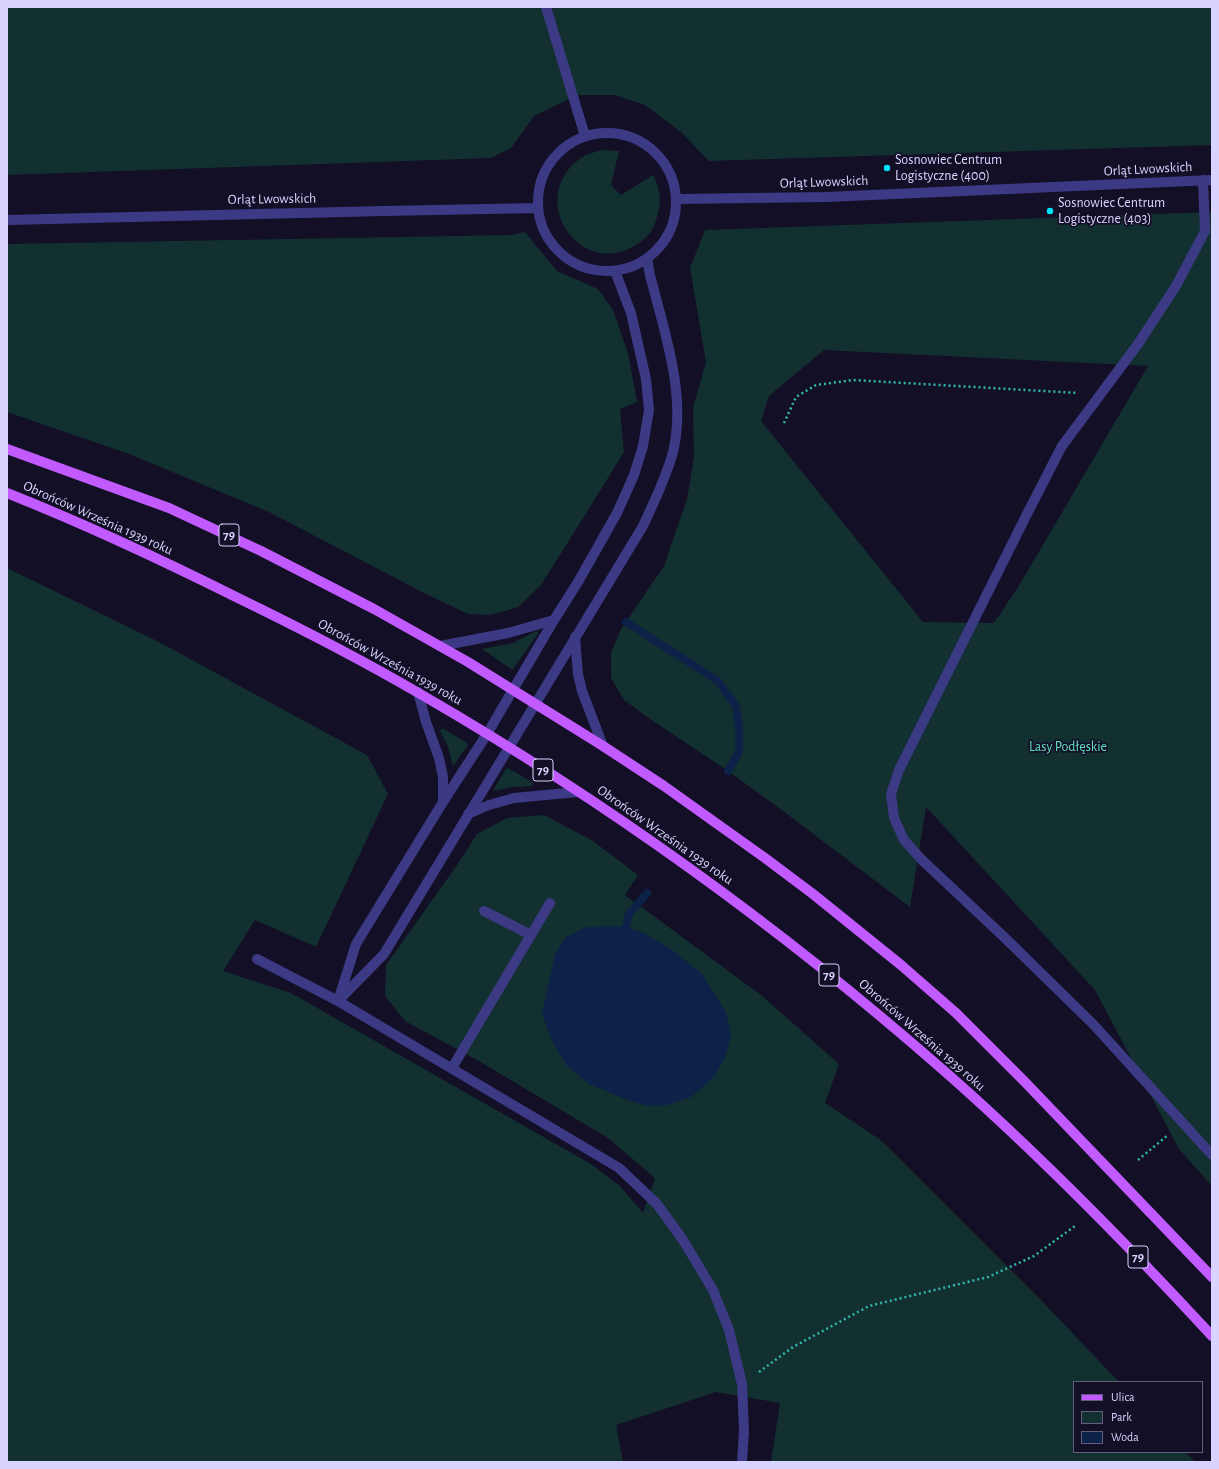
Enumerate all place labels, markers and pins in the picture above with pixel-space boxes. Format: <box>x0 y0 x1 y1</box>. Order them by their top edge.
place label: Sosnowiec Centrum Logistyczne (400) <box>895 152 1002 184</box>
marker: Sosnowiec Centrum Logistyczne (400) <box>882 163 892 173</box>
place label: Sosnowiec Centrum Logistyczne (403) <box>1058 195 1165 228</box>
marker: Sosnowiec Centrum Logistyczne (403) <box>1045 206 1055 216</box>

